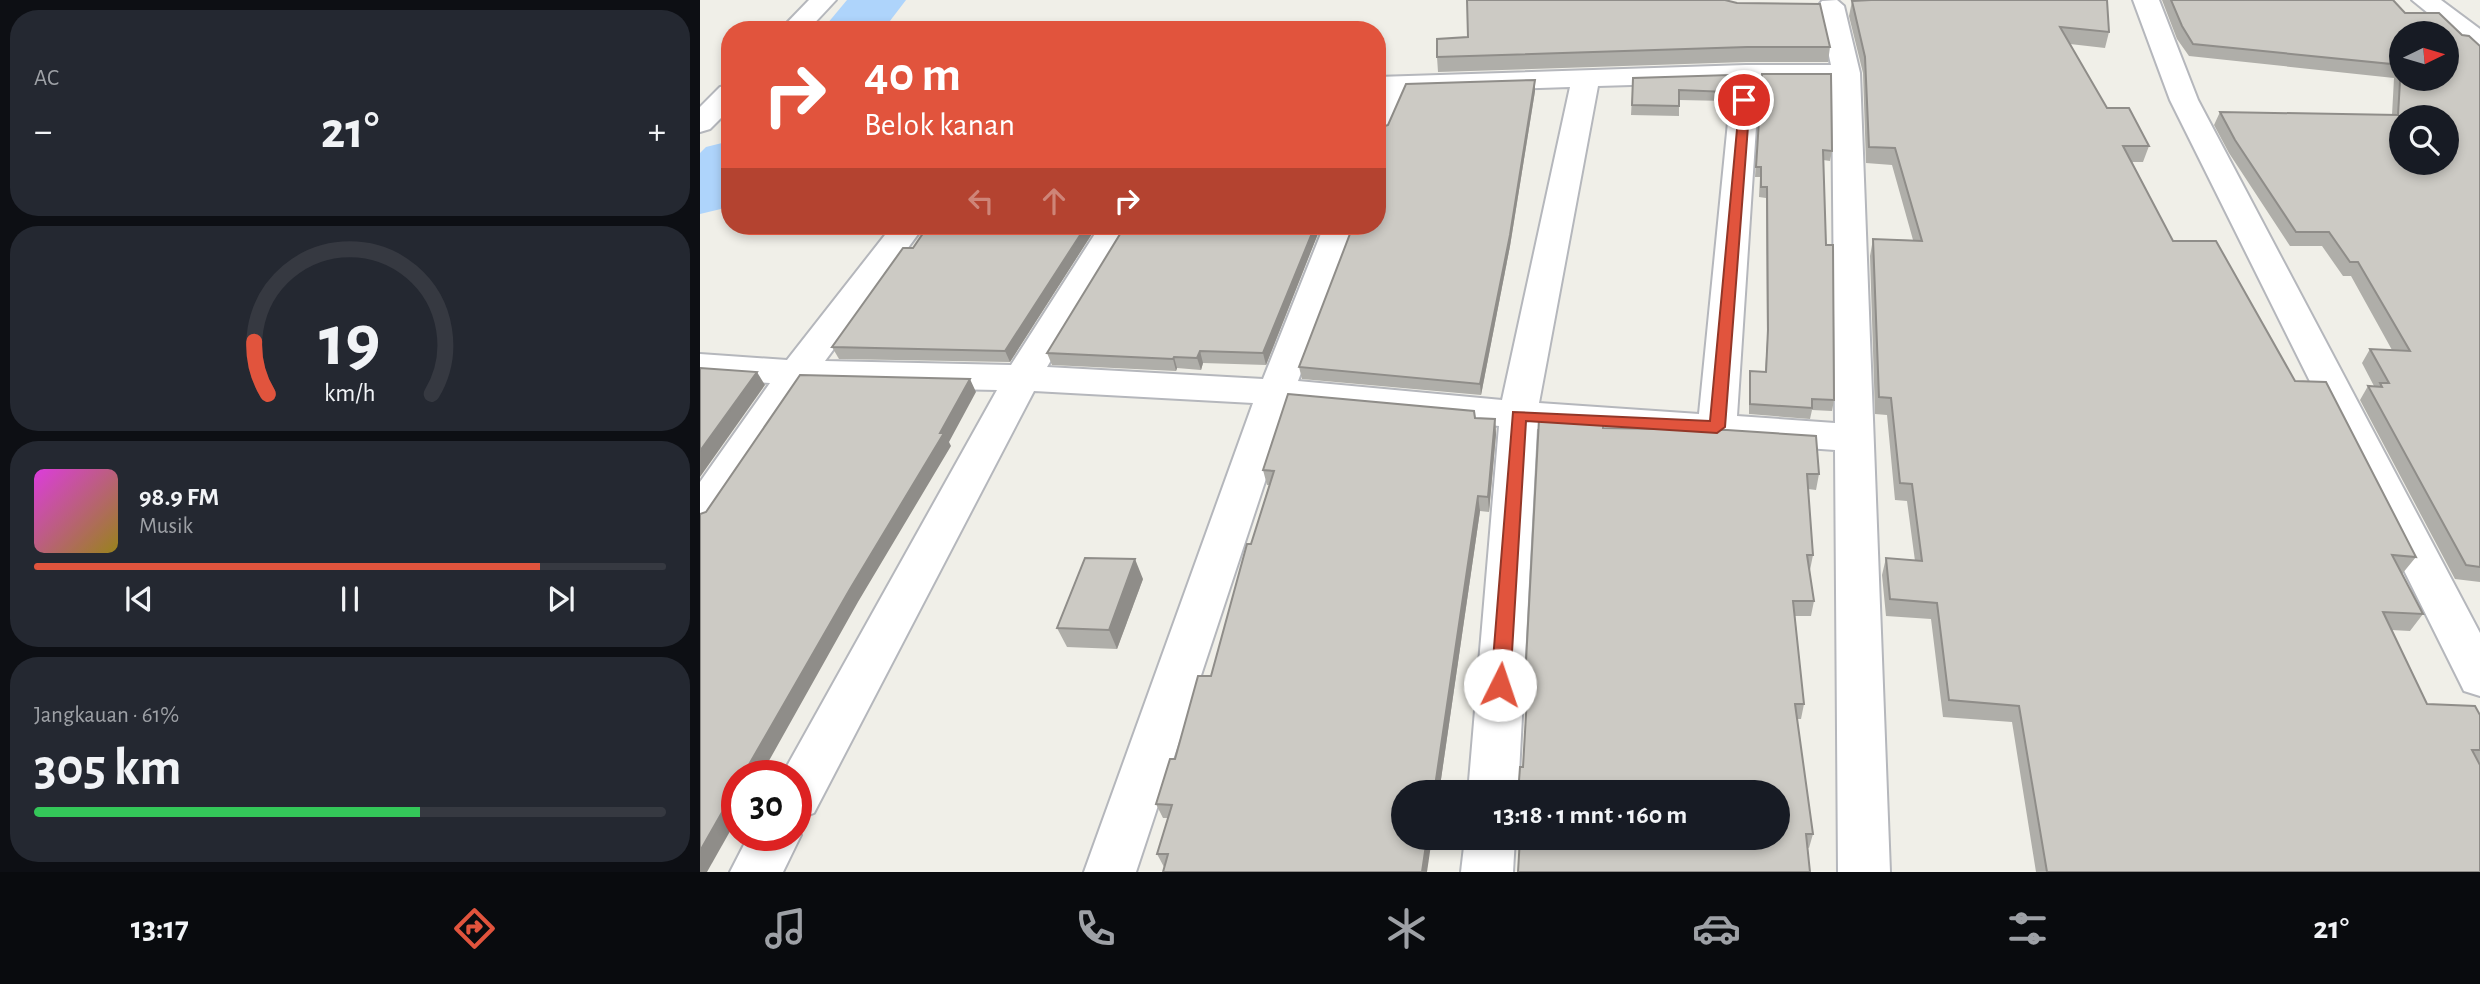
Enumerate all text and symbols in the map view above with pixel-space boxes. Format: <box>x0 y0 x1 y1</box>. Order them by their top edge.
north arrow <box>2389 21 2459 91</box>
map controls <box>2389 21 2459 175</box>
icon: right <box>749 49 840 140</box>
text: 40 m <box>864 51 961 100</box>
text: AC <box>34 67 59 90</box>
pin <box>1714 70 1774 130</box>
icon: arrive <box>1725 81 1763 119</box>
text: 21° <box>321 105 379 157</box>
button: search <box>2389 105 2459 175</box>
text: Belok kanan <box>864 109 1015 141</box>
text: − <box>34 113 52 151</box>
text: + <box>648 113 666 151</box>
icon: left <box>962 182 1000 220</box>
icon: ahead <box>1035 182 1073 220</box>
icon: right <box>1108 182 1146 220</box>
text: 19 <box>319 307 381 380</box>
text: km/h <box>324 381 376 406</box>
text: 98.9 FM <box>139 484 219 510</box>
text: Musik <box>139 515 193 538</box>
icon: previous <box>120 580 158 618</box>
icon: pause <box>331 580 369 618</box>
icon: next <box>542 580 580 618</box>
position arrow <box>1463 648 1537 722</box>
text: Jangkauan · 61% <box>34 704 179 727</box>
text: 305 km <box>34 742 182 794</box>
speed limit sign: 30 <box>721 760 812 851</box>
text: 13:18 · 1 mnt · 160 m <box>1494 802 1687 828</box>
icon: directions <box>450 904 499 953</box>
icon: music <box>761 904 810 953</box>
icon: phone <box>1071 904 1120 953</box>
icon: climate <box>1382 904 1431 953</box>
icon: car <box>1692 904 1741 953</box>
icon: filters <box>2003 904 2052 953</box>
text: 13:17 <box>131 912 189 944</box>
text: 21° <box>2313 912 2349 944</box>

